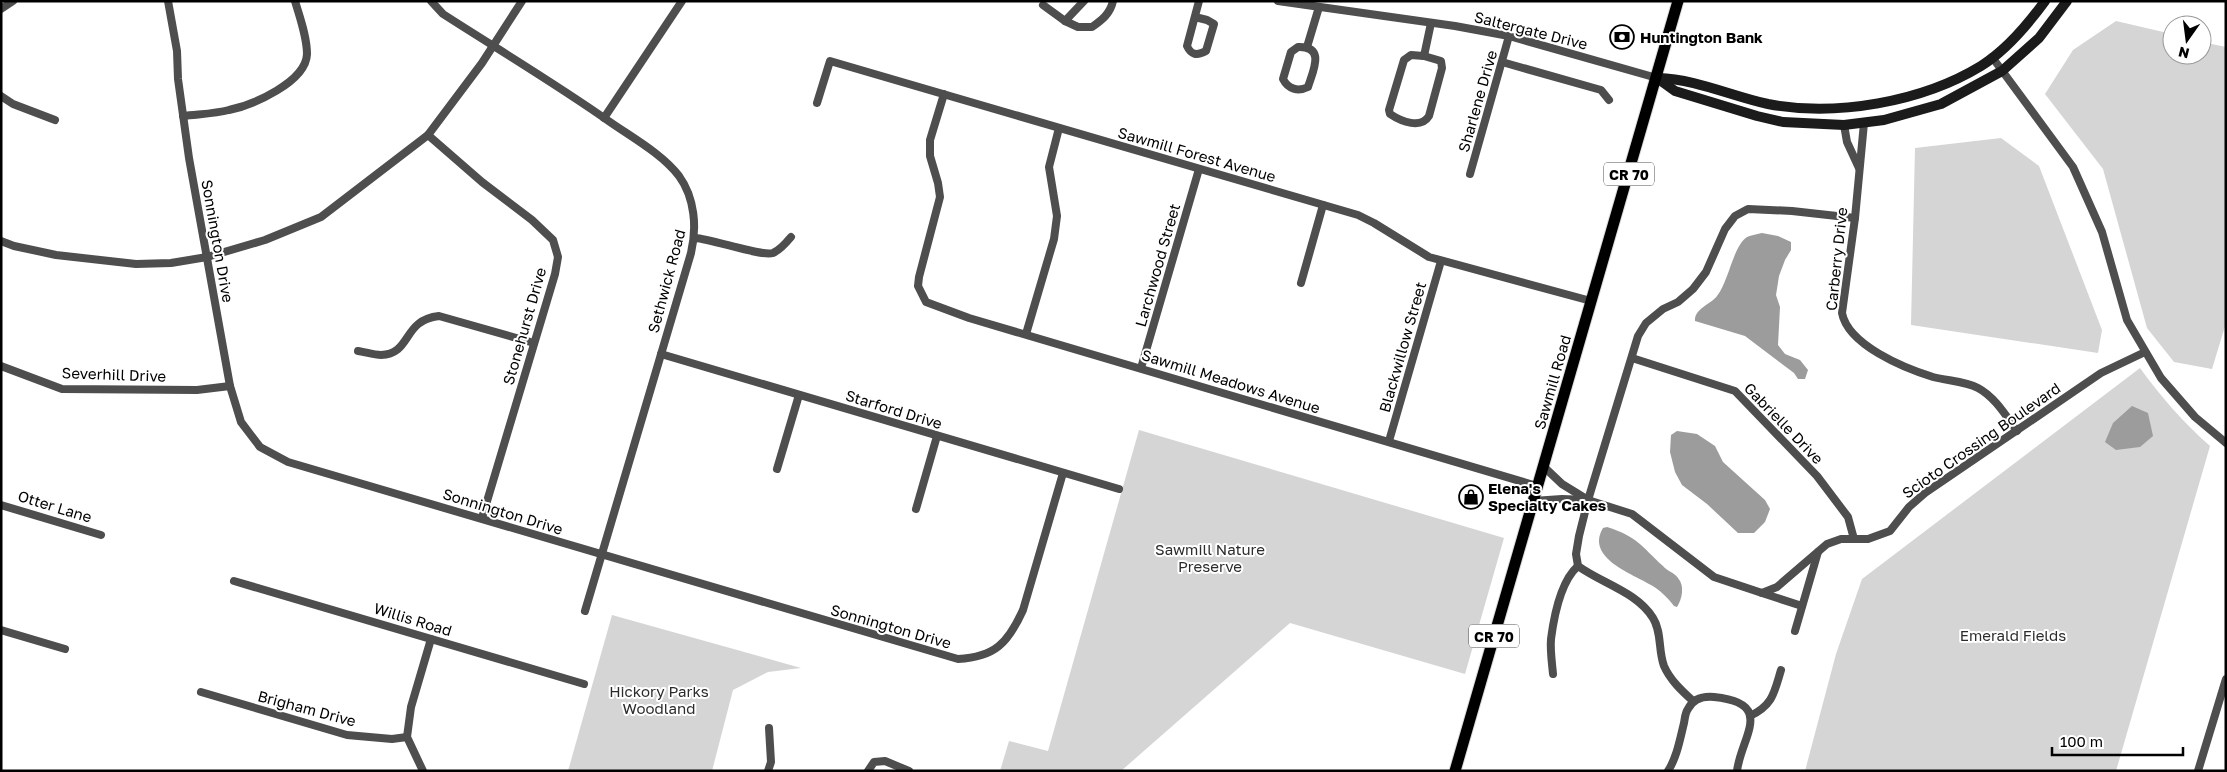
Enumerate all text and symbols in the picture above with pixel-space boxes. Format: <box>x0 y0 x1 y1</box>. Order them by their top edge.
street label: Saltergate Drive <box>1472 7 1590 53</box>
north arrow <box>2162 15 2212 65</box>
bank icon: Huntington Bank <box>1609 24 1635 50</box>
place label: Huntington Bank <box>1640 28 1763 46</box>
text: N <box>2177 44 2191 63</box>
street label: Sharlene Drive <box>1454 48 1500 154</box>
street label: Sawmill Forest Avenue <box>1116 123 1278 185</box>
road number: CR 70 <box>1604 162 1654 185</box>
street label: Sonnington Drive <box>198 178 238 304</box>
street label: Larchwood Street <box>1131 201 1183 329</box>
street label: Carberry Drive <box>1822 206 1850 312</box>
street label: Sethwick Road <box>643 227 689 335</box>
street label: Stonehurst Drive <box>499 265 549 387</box>
street label: Blackwillow Street <box>1375 280 1429 414</box>
street label: Sawmill Road <box>1530 333 1574 431</box>
street label: Sawmill Meadows Avenue <box>1140 345 1323 417</box>
street label: Severhill Drive <box>62 363 167 385</box>
street label: Scioto Crossing Boulevard <box>1898 378 2064 502</box>
street label: Gabrielle Drive <box>1741 379 1827 468</box>
street label: Starford Drive <box>844 386 945 432</box>
place label: Elena's Specialty Cakes <box>1488 479 1606 514</box>
street label: Sonnington Drive <box>441 484 566 538</box>
shop icon: Elena's Specialty Cakes <box>1458 484 1484 510</box>
street label: Otter Lane <box>16 486 94 526</box>
park label: Sawmill Nature Preserve <box>1155 540 1265 575</box>
street label: Willis Road <box>372 599 454 639</box>
street label: Sonnington Drive <box>829 600 954 652</box>
road number: CR 70 <box>1469 624 1519 648</box>
park label: Emerald Fields <box>1960 626 2066 644</box>
park label: Hickory Parks Woodland <box>609 682 709 717</box>
street label: Brigham Drive <box>256 686 358 730</box>
scale bar <box>2052 724 2183 756</box>
text: 100 m <box>2060 732 2103 750</box>

